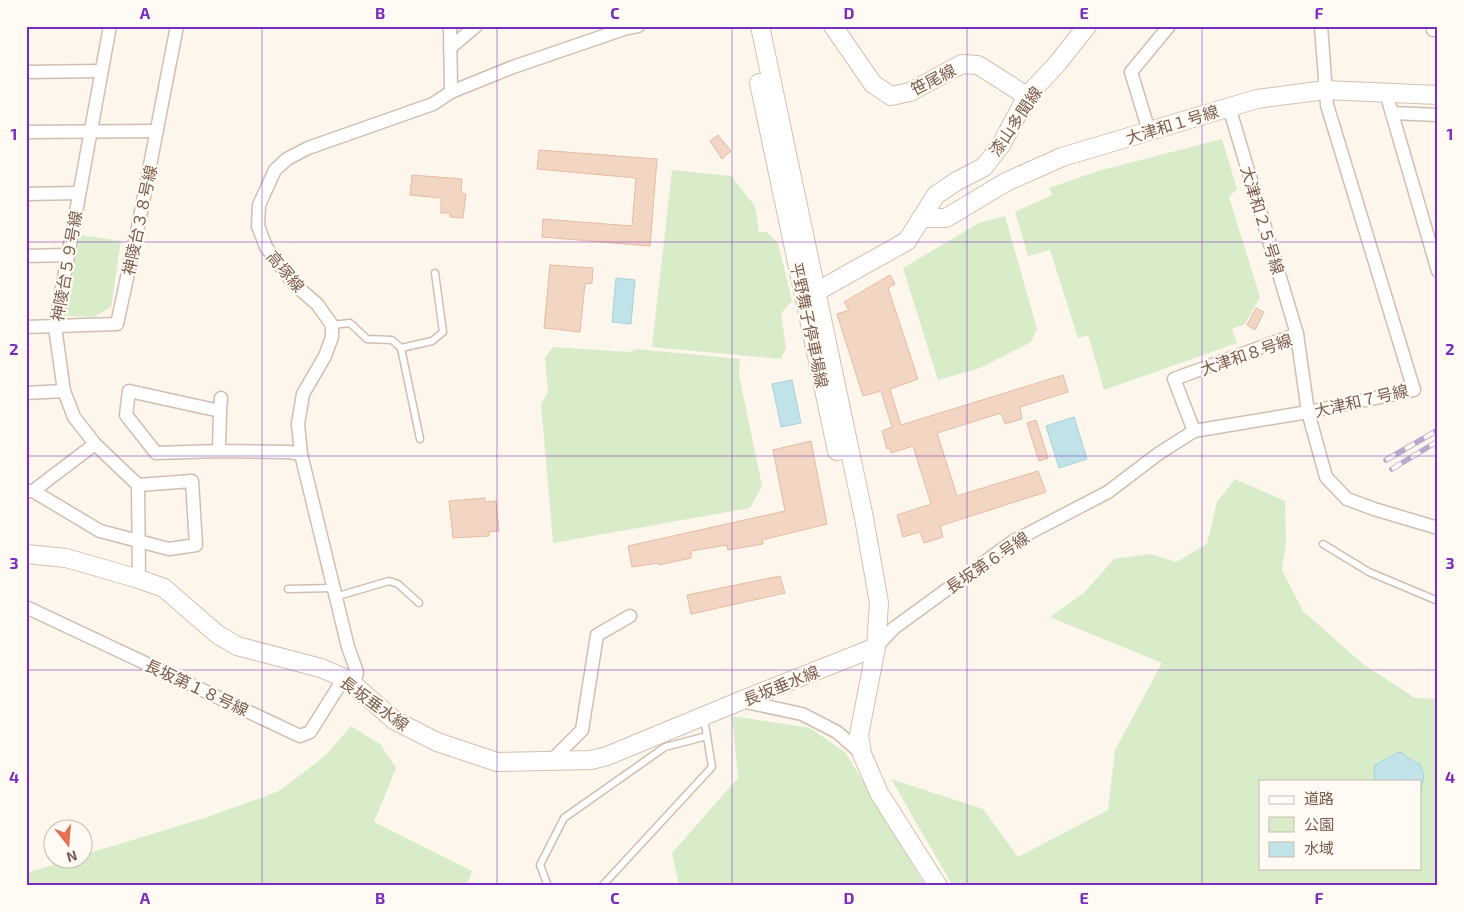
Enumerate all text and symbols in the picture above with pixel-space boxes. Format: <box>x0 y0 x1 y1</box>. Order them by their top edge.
text: A <box>140 3 151 22</box>
text: B <box>375 3 385 22</box>
text: C <box>610 3 620 22</box>
text: D <box>844 3 855 22</box>
text: E <box>1079 3 1089 22</box>
text: F <box>1315 3 1324 22</box>
street label: 笹尾線 <box>907 60 959 98</box>
street label: 漆山多聞線 <box>985 83 1045 159</box>
street label: 大津和１号線 <box>1123 101 1221 147</box>
text: 1 <box>11 124 17 143</box>
text: 1 <box>1447 124 1453 143</box>
street label: 神陵台３８号線 <box>118 163 160 277</box>
street label: 大津和２５号線 <box>1238 164 1288 276</box>
street label: 神陵台５９号線 <box>47 209 85 323</box>
street label: 高塚線 <box>263 247 309 295</box>
street label: 平野舞子停車場線 <box>787 260 833 390</box>
street label: 大津和８号線 <box>1198 329 1294 379</box>
text: 2 <box>9 339 19 358</box>
text: 2 <box>1445 339 1455 358</box>
street label: 大津和７号線 <box>1312 380 1410 420</box>
street label: 長坂第６号線 <box>942 527 1032 597</box>
text: 3 <box>9 553 19 572</box>
text: 3 <box>1445 553 1455 572</box>
street label: 長坂第１８号線 <box>142 655 252 719</box>
street label: 長坂垂水線 <box>740 661 822 709</box>
street label: 長坂垂水線 <box>337 672 413 734</box>
text: 4 <box>9 767 19 786</box>
text: 4 <box>1445 767 1455 786</box>
legend <box>1259 780 1422 870</box>
text: 道路 <box>1304 789 1334 807</box>
text: 公園 <box>1304 815 1334 833</box>
north arrow <box>42 820 92 870</box>
text: 水域 <box>1304 839 1334 857</box>
text: N <box>65 847 79 867</box>
text: A <box>140 888 151 907</box>
text: B <box>375 888 385 907</box>
text: C <box>610 888 620 907</box>
text: D <box>844 888 855 907</box>
text: E <box>1079 888 1089 907</box>
text: F <box>1315 888 1324 907</box>

